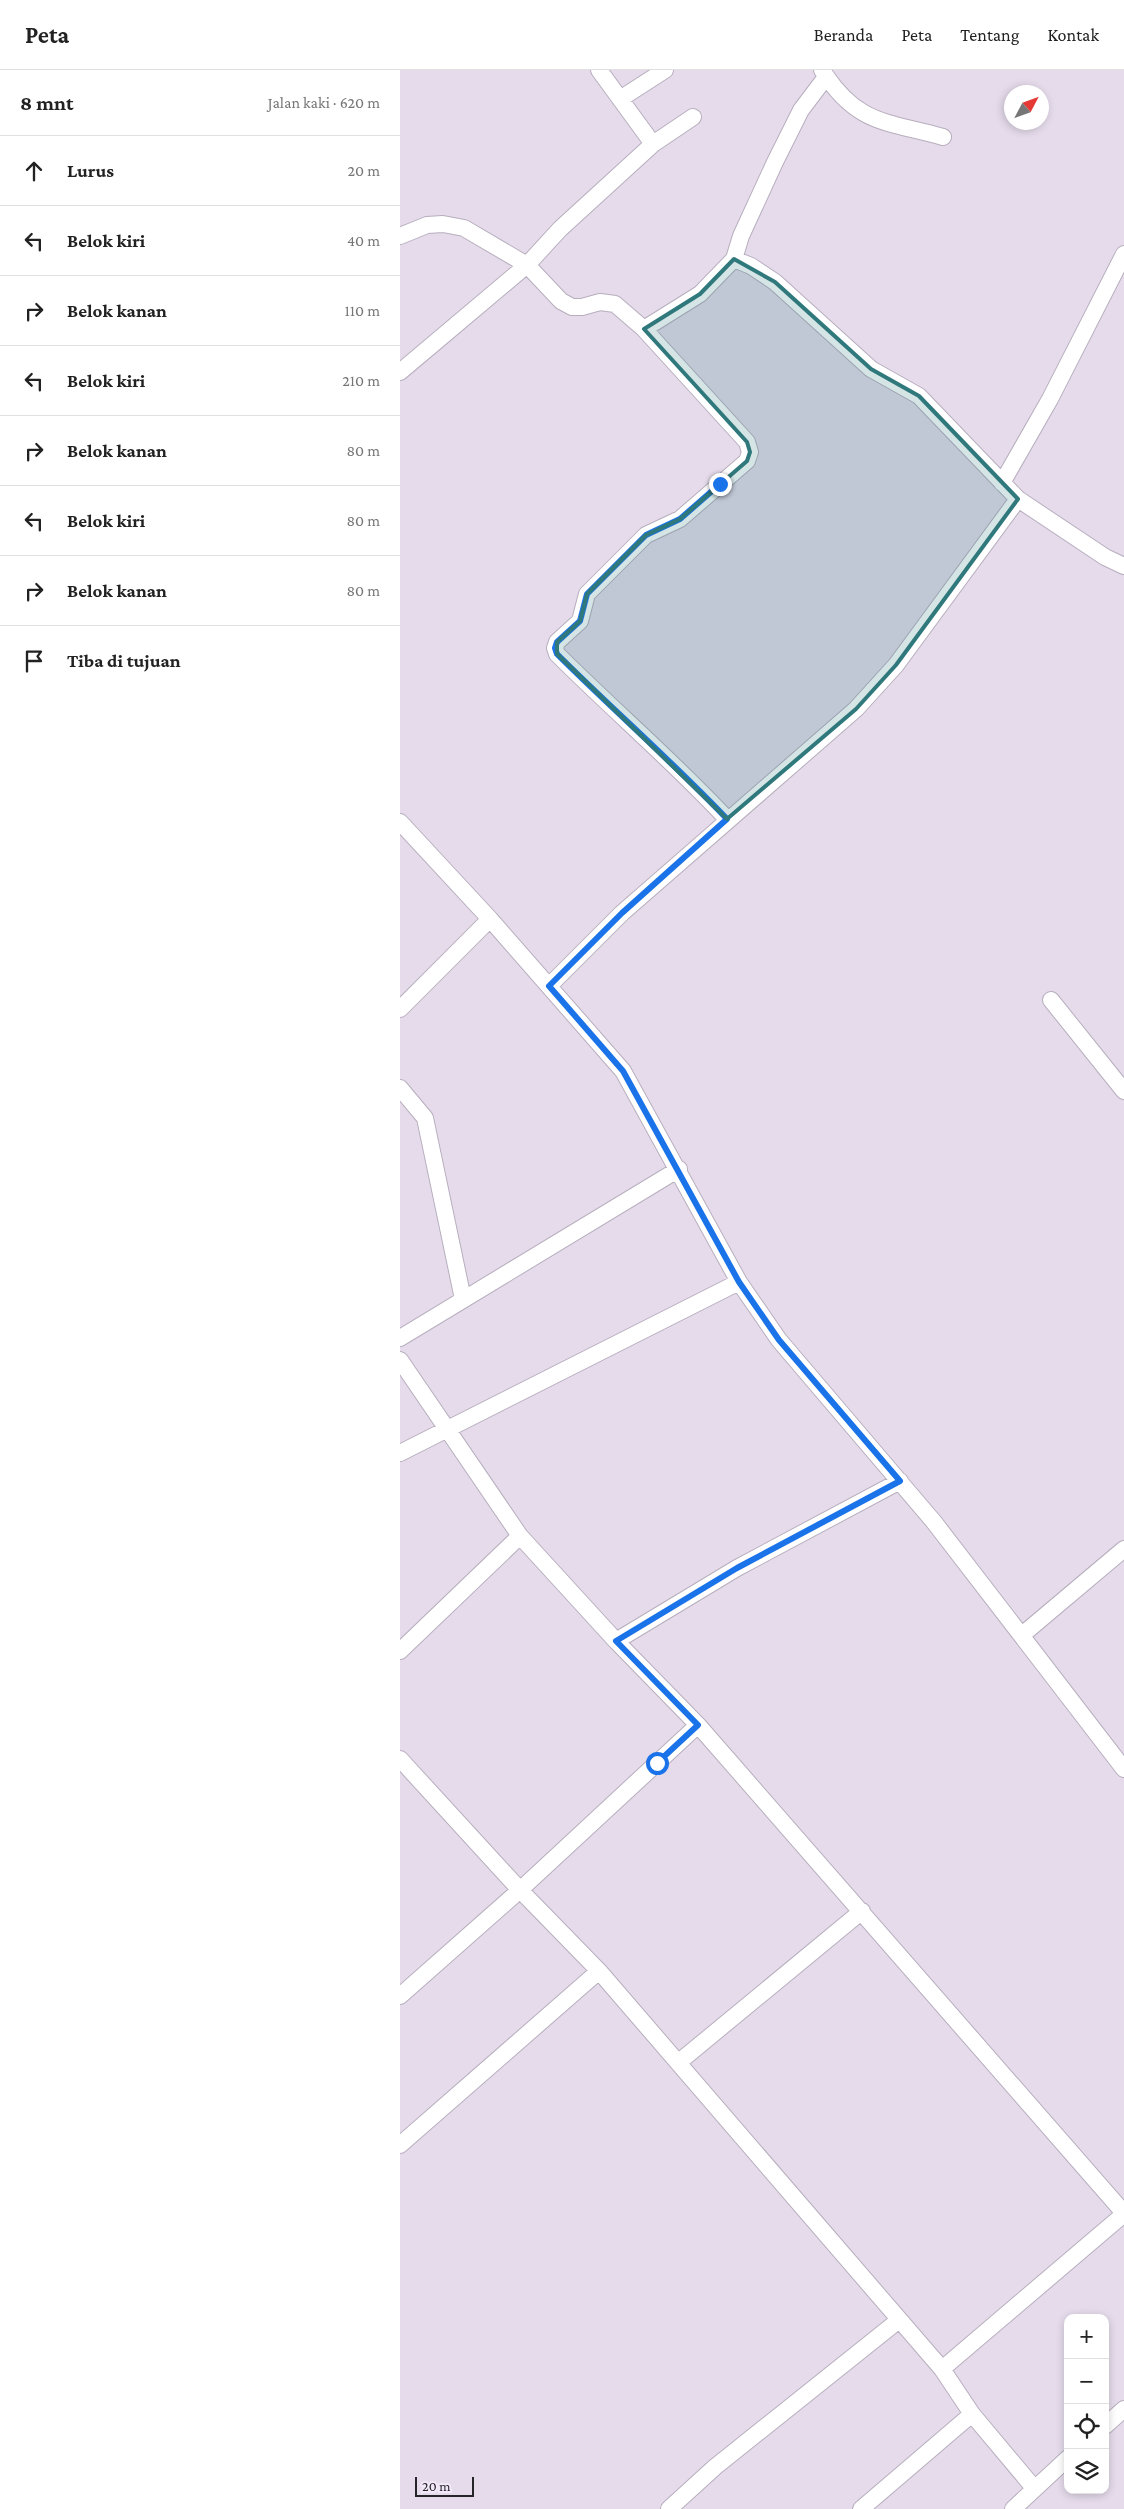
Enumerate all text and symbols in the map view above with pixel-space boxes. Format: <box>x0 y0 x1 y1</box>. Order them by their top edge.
text: Peta <box>25 21 69 48</box>
text: Beranda <box>814 25 873 45</box>
text: Peta <box>901 25 932 45</box>
text: Tentang <box>960 25 1019 45</box>
text: Kontak <box>1047 25 1099 45</box>
north arrow <box>1004 85 1049 130</box>
text: 8 mnt <box>20 91 74 115</box>
text: Jalan kaki · 620 m <box>268 94 380 111</box>
icon: ahead <box>20 157 48 185</box>
text: Lurus <box>67 160 114 181</box>
text: 20 m <box>347 162 380 179</box>
icon: left <box>20 227 48 255</box>
text: Belok kiri <box>67 230 145 251</box>
text: 40 m <box>347 232 380 249</box>
icon: right <box>20 297 48 325</box>
text: Belok kanan <box>67 300 167 321</box>
text: 110 m <box>344 302 380 319</box>
icon: left <box>20 367 48 395</box>
text: Belok kiri <box>67 370 145 391</box>
text: 210 m <box>342 372 380 389</box>
icon: right <box>20 437 48 465</box>
text: Belok kanan <box>67 440 167 461</box>
text: 80 m <box>346 442 380 459</box>
route end <box>709 473 732 496</box>
icon: left <box>20 507 48 535</box>
text: Belok kiri <box>67 510 145 531</box>
text: 80 m <box>346 512 380 529</box>
icon: right <box>20 577 48 605</box>
text: Belok kanan <box>67 580 167 601</box>
text: 80 m <box>346 582 380 599</box>
icon: arrive <box>20 647 48 675</box>
text: Tiba di tujuan <box>67 650 181 671</box>
route start <box>646 1752 669 1775</box>
map controls <box>1064 2314 1109 2494</box>
button: + <box>1064 2314 1109 2359</box>
button: − <box>1064 2359 1109 2404</box>
button: locate <box>1064 2404 1109 2449</box>
button: layers <box>1064 2449 1109 2494</box>
scale bar <box>415 2474 474 2497</box>
text: 20 m <box>422 2478 450 2494</box>

